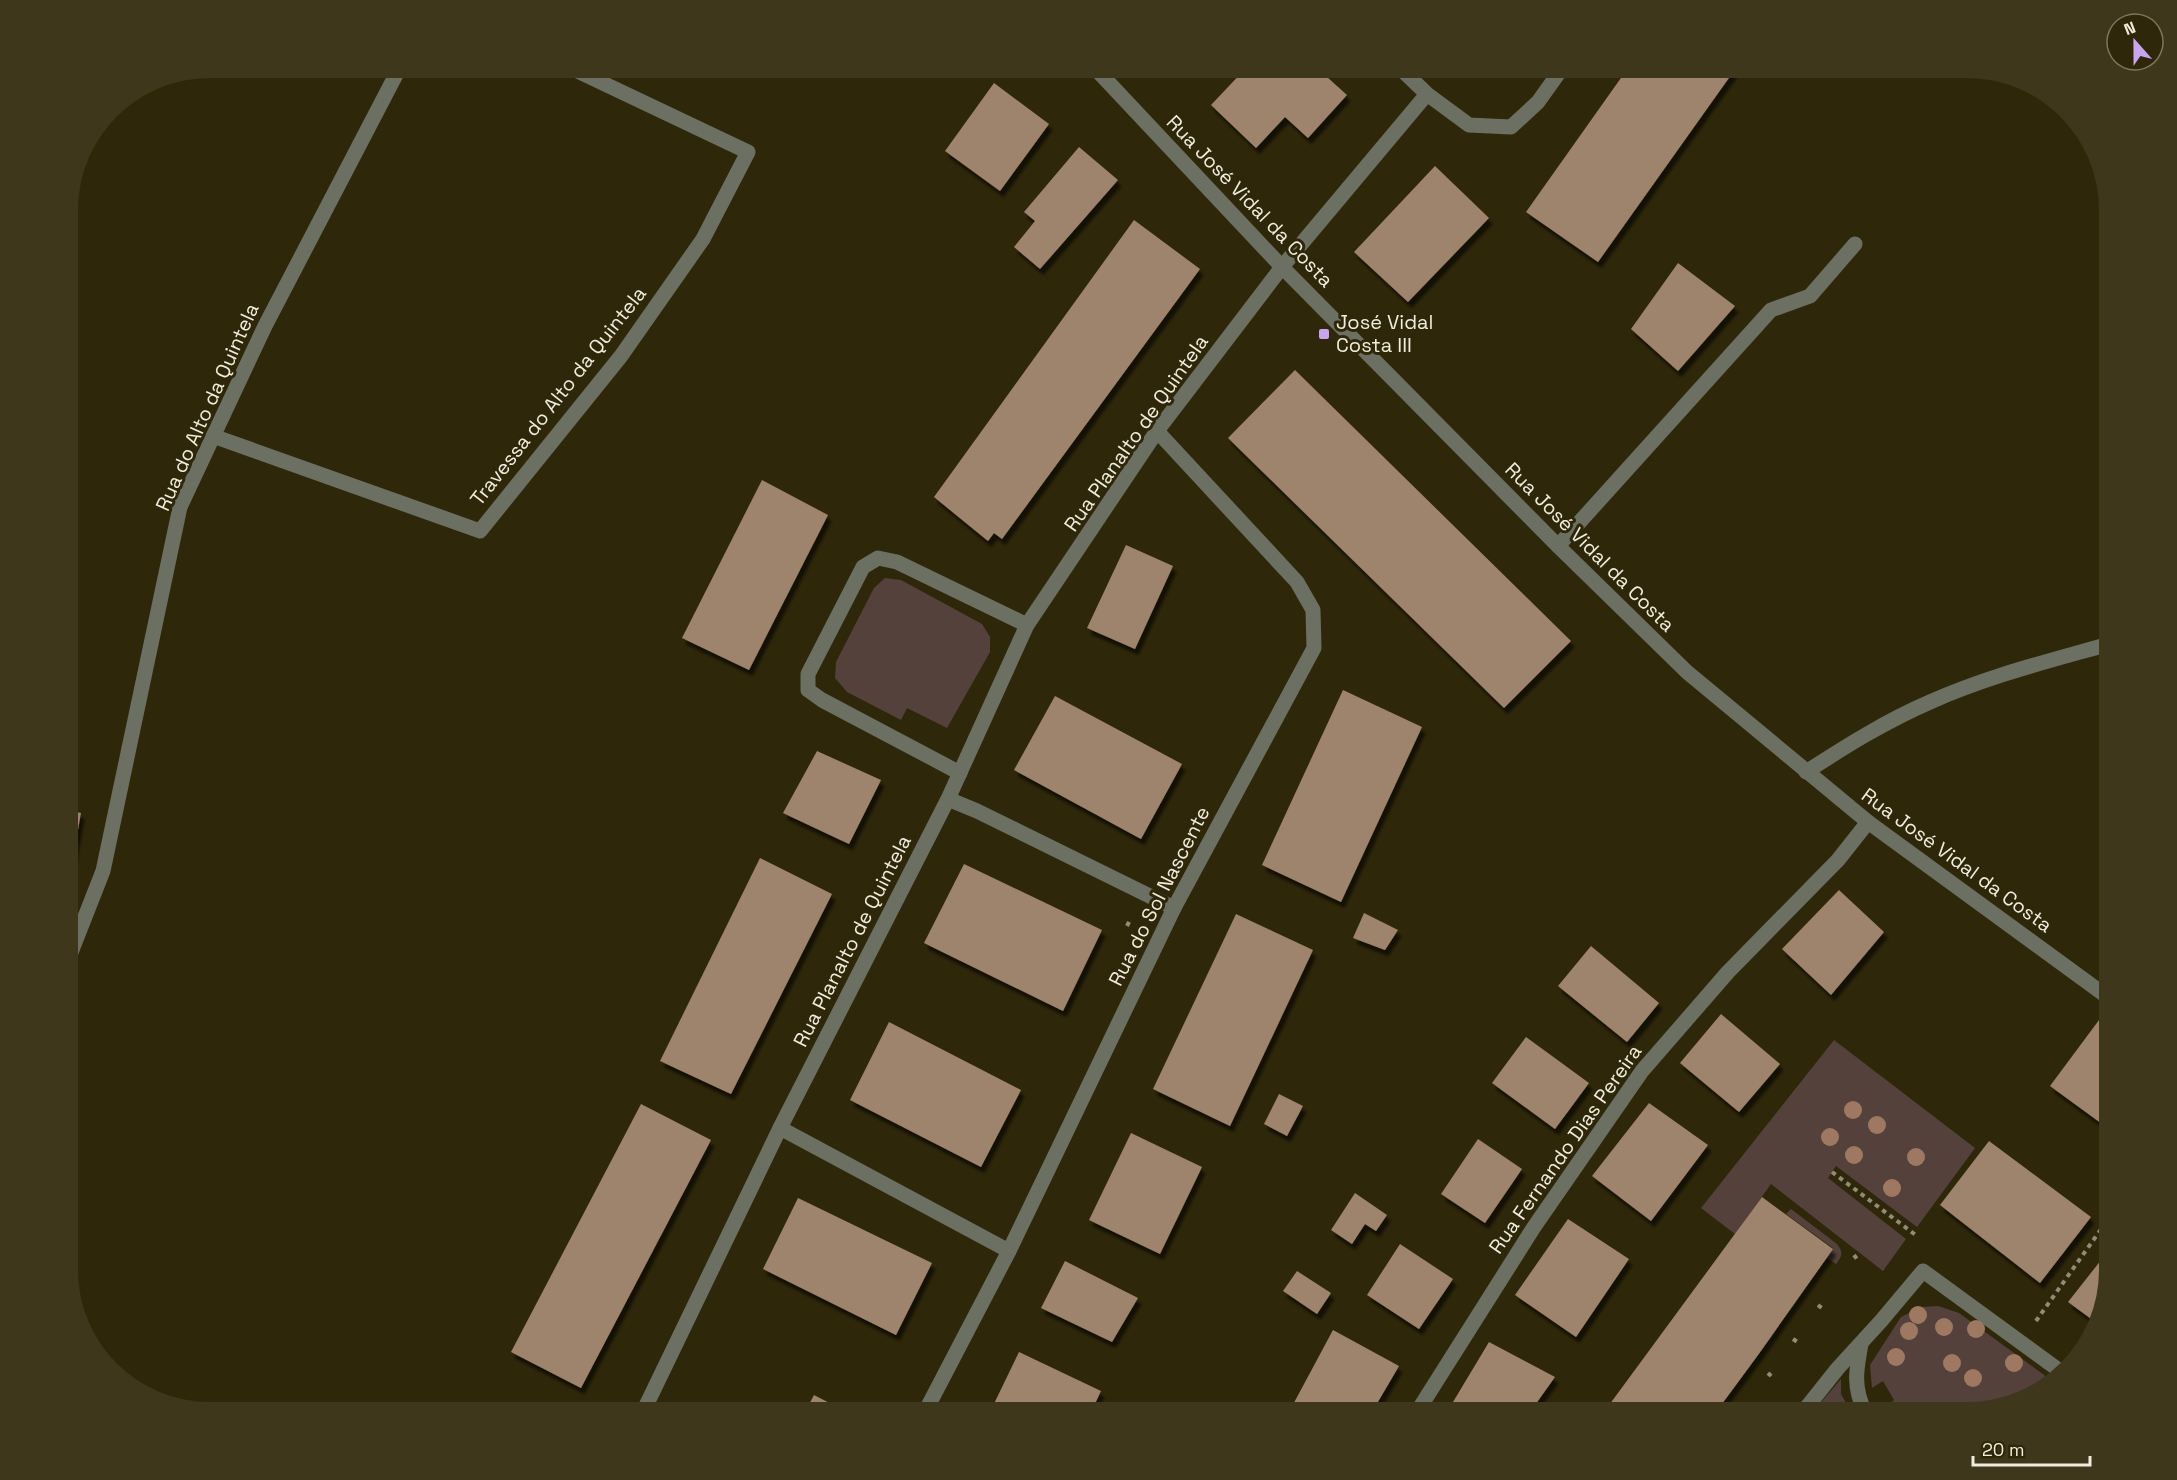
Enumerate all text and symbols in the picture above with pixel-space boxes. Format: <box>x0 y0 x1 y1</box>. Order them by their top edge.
north arrow <box>2105 12 2165 72</box>
text: N <box>2121 17 2139 40</box>
street label: Rua José Vidal da Costa <box>1161 109 1339 293</box>
street label: Travessa do Alto da Quintela <box>464 281 652 511</box>
street label: Rua do Alto da Quintela <box>149 299 265 515</box>
place label: José Vidal Costa III <box>1336 309 1434 358</box>
marker: José Vidal Costa III <box>1317 327 1331 341</box>
street label: Rua Planalto de Quintela <box>1058 330 1214 536</box>
street label: Rua José Vidal da Costa <box>1500 457 1680 637</box>
street label: Rua José Vidal da Costa <box>1856 782 2058 938</box>
street label: Rua do Sol Nascente <box>1102 802 1216 990</box>
street label: Rua Planalto de Quintela <box>787 831 917 1051</box>
street label: Rua Fernando Dias Pereira <box>1483 1039 1647 1259</box>
scale bar <box>1973 1429 2090 1467</box>
text: 20 m <box>1982 1438 2025 1461</box>

